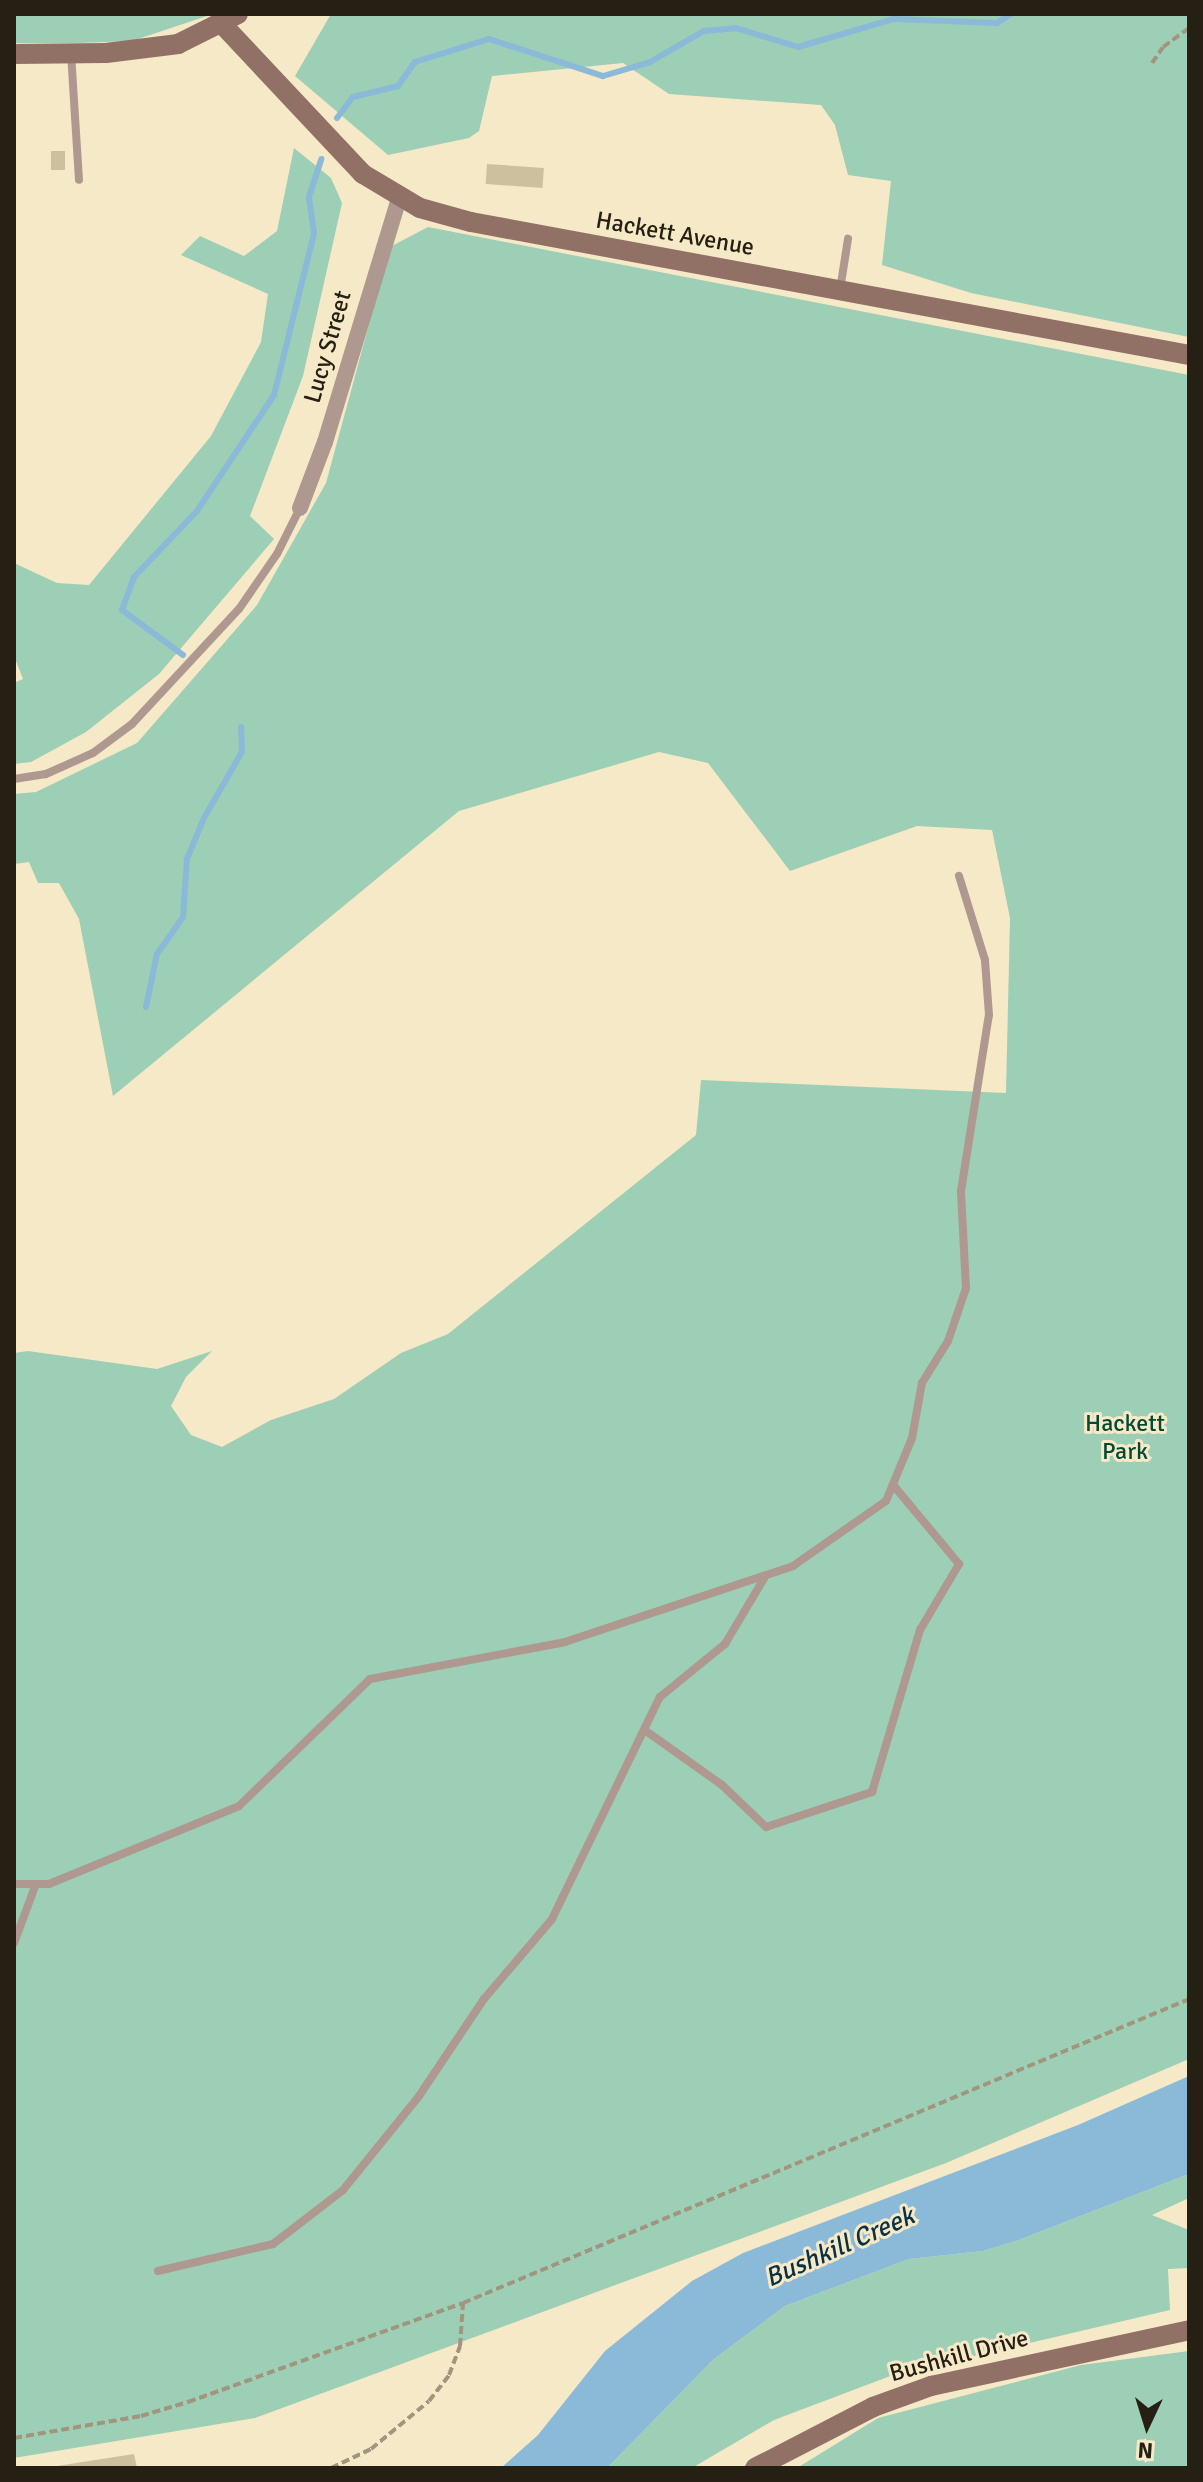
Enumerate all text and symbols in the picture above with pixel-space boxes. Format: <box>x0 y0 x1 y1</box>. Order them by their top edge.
street label: Hackett Avenue <box>594 206 756 262</box>
street label: Lucy Street <box>298 288 358 406</box>
park label: Hackett Park <box>1085 1410 1165 1466</box>
water label: Bushkill Creek <box>761 2201 919 2295</box>
street label: Bushkill Drive <box>887 2324 1031 2388</box>
north arrow <box>1107 2386 1187 2466</box>
text: N <box>1137 2436 1154 2464</box>

